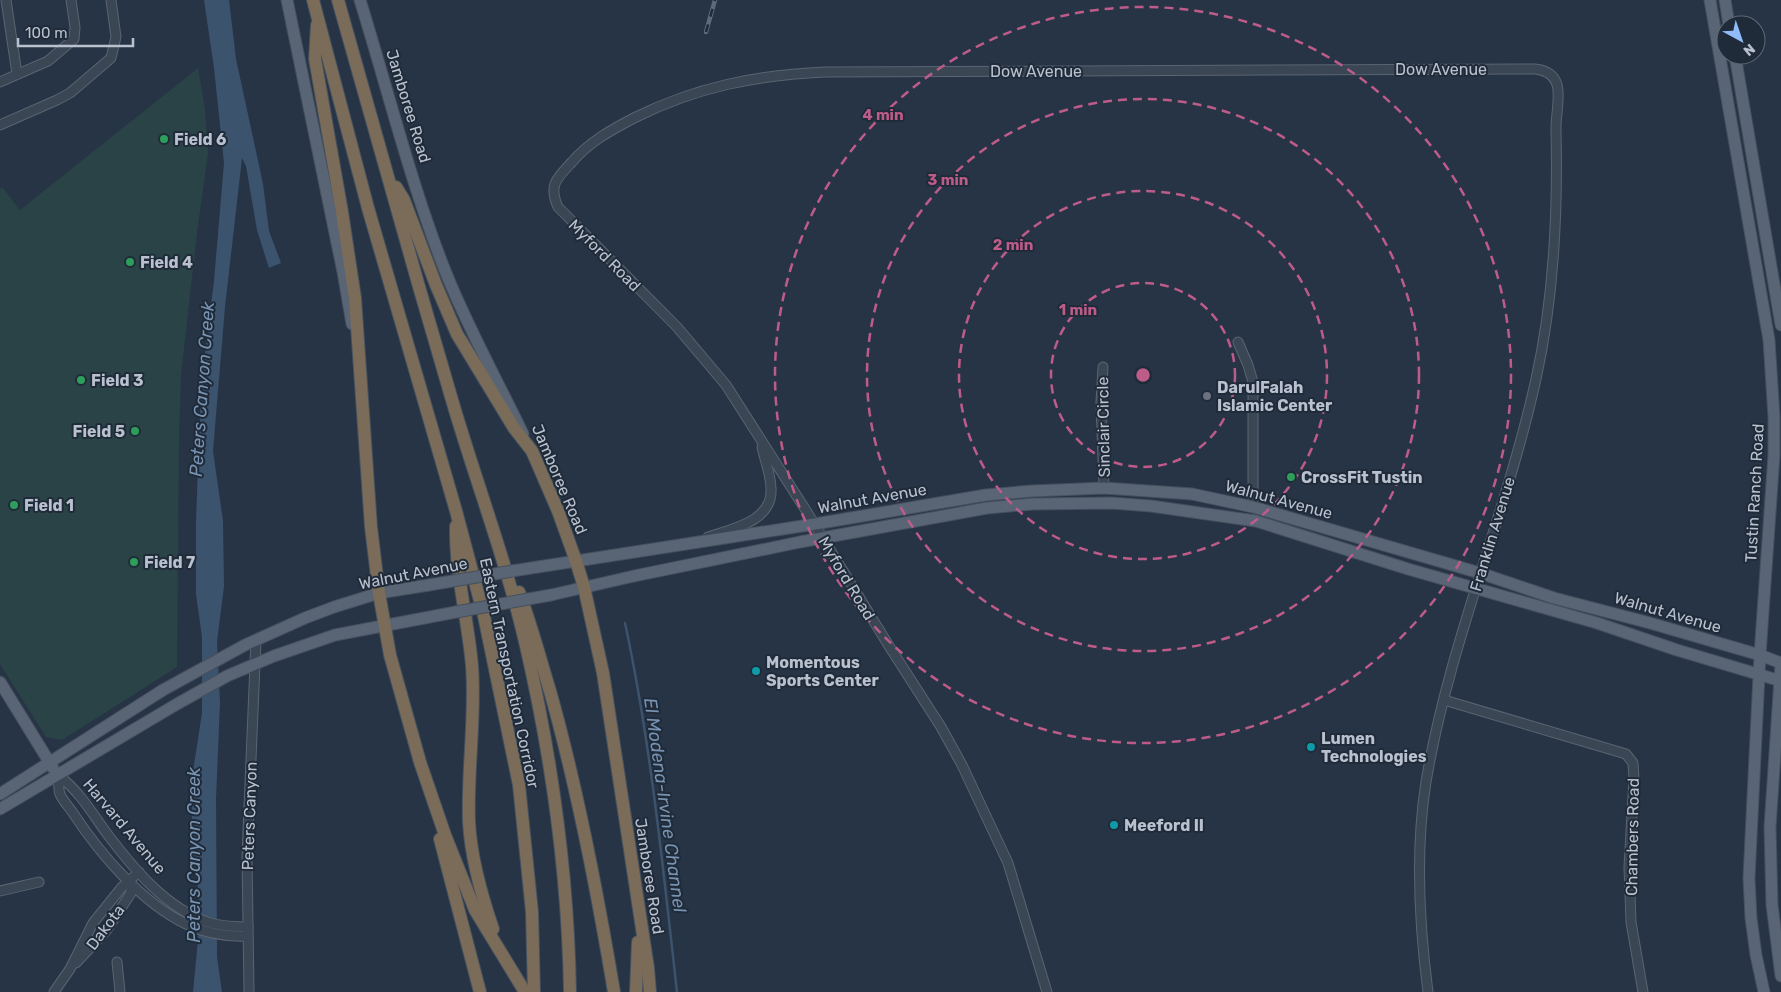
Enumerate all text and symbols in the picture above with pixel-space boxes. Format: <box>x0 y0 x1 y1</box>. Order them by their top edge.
scale bar <box>18 15 132 47</box>
north arrow <box>1716 15 1766 65</box>
text: 100 m <box>25 24 67 42</box>
text: N <box>1740 40 1758 59</box>
street label: Jamboree Road <box>382 47 435 165</box>
street label: Dow Avenue <box>1395 60 1487 79</box>
street label: Dow Avenue <box>990 62 1082 81</box>
text: 4 min <box>862 106 904 124</box>
place label: Field 6 <box>174 130 226 149</box>
marker: Field 6 <box>158 133 170 145</box>
text: 3 min <box>928 171 968 189</box>
street label: Myford Road <box>565 215 645 295</box>
text: 2 min <box>993 236 1033 254</box>
place label: Field 4 <box>140 253 193 272</box>
marker: Field 4 <box>124 256 136 268</box>
water label: Peters Canyon Creek <box>185 300 219 477</box>
text: 1 min <box>1059 301 1097 319</box>
centre of rings <box>1134 366 1152 384</box>
place label: Field 3 <box>91 371 144 390</box>
marker: Field 3 <box>75 374 87 386</box>
street label: Sinclair Circle <box>1093 376 1114 478</box>
place label: DarulFalah Islamic Center <box>1217 378 1333 415</box>
marker: DarulFalah Islamic Center <box>1201 390 1213 402</box>
street label: Jamboree Road <box>528 421 591 537</box>
place label: Field 5 <box>73 422 125 441</box>
street label: Tustin Ranch Road <box>1741 423 1768 563</box>
marker: Field 5 <box>129 425 141 437</box>
place label: CrossFit Tustin <box>1301 468 1423 487</box>
marker: CrossFit Tustin <box>1285 471 1297 483</box>
street label: Franklin Avenue <box>1466 475 1519 594</box>
street label: Walnut Avenue <box>1223 476 1335 523</box>
street label: Walnut Avenue <box>816 480 928 517</box>
place label: Field 1 <box>24 496 74 515</box>
marker: Field 1 <box>8 499 20 511</box>
street label: Myford Road <box>814 533 879 623</box>
place label: Field 7 <box>144 553 195 572</box>
street label: Walnut Avenue <box>357 554 469 593</box>
marker: Field 7 <box>128 556 140 568</box>
street label: Eastern Transportation Corridor <box>476 556 543 790</box>
street label: Walnut Avenue <box>1612 588 1724 637</box>
place label: Momentous Sports Center <box>766 653 879 690</box>
marker: Momentous Sports Center <box>750 665 762 677</box>
water label: El Modena-Irvine Channel <box>639 696 691 914</box>
place label: Lumen Technologies <box>1321 729 1427 766</box>
marker: Lumen Technologies <box>1305 741 1317 753</box>
street label: Peters Canyon <box>238 761 261 871</box>
water label: Peters Canyon Creek <box>183 767 205 943</box>
street label: Harvard Avenue <box>79 775 170 878</box>
street label: Chambers Road <box>1622 778 1643 896</box>
place label: Meeford II <box>1124 816 1204 835</box>
street label: Jamboree Road <box>631 817 668 936</box>
marker: Meeford II <box>1108 819 1120 831</box>
street label: Dakota <box>82 901 129 954</box>

